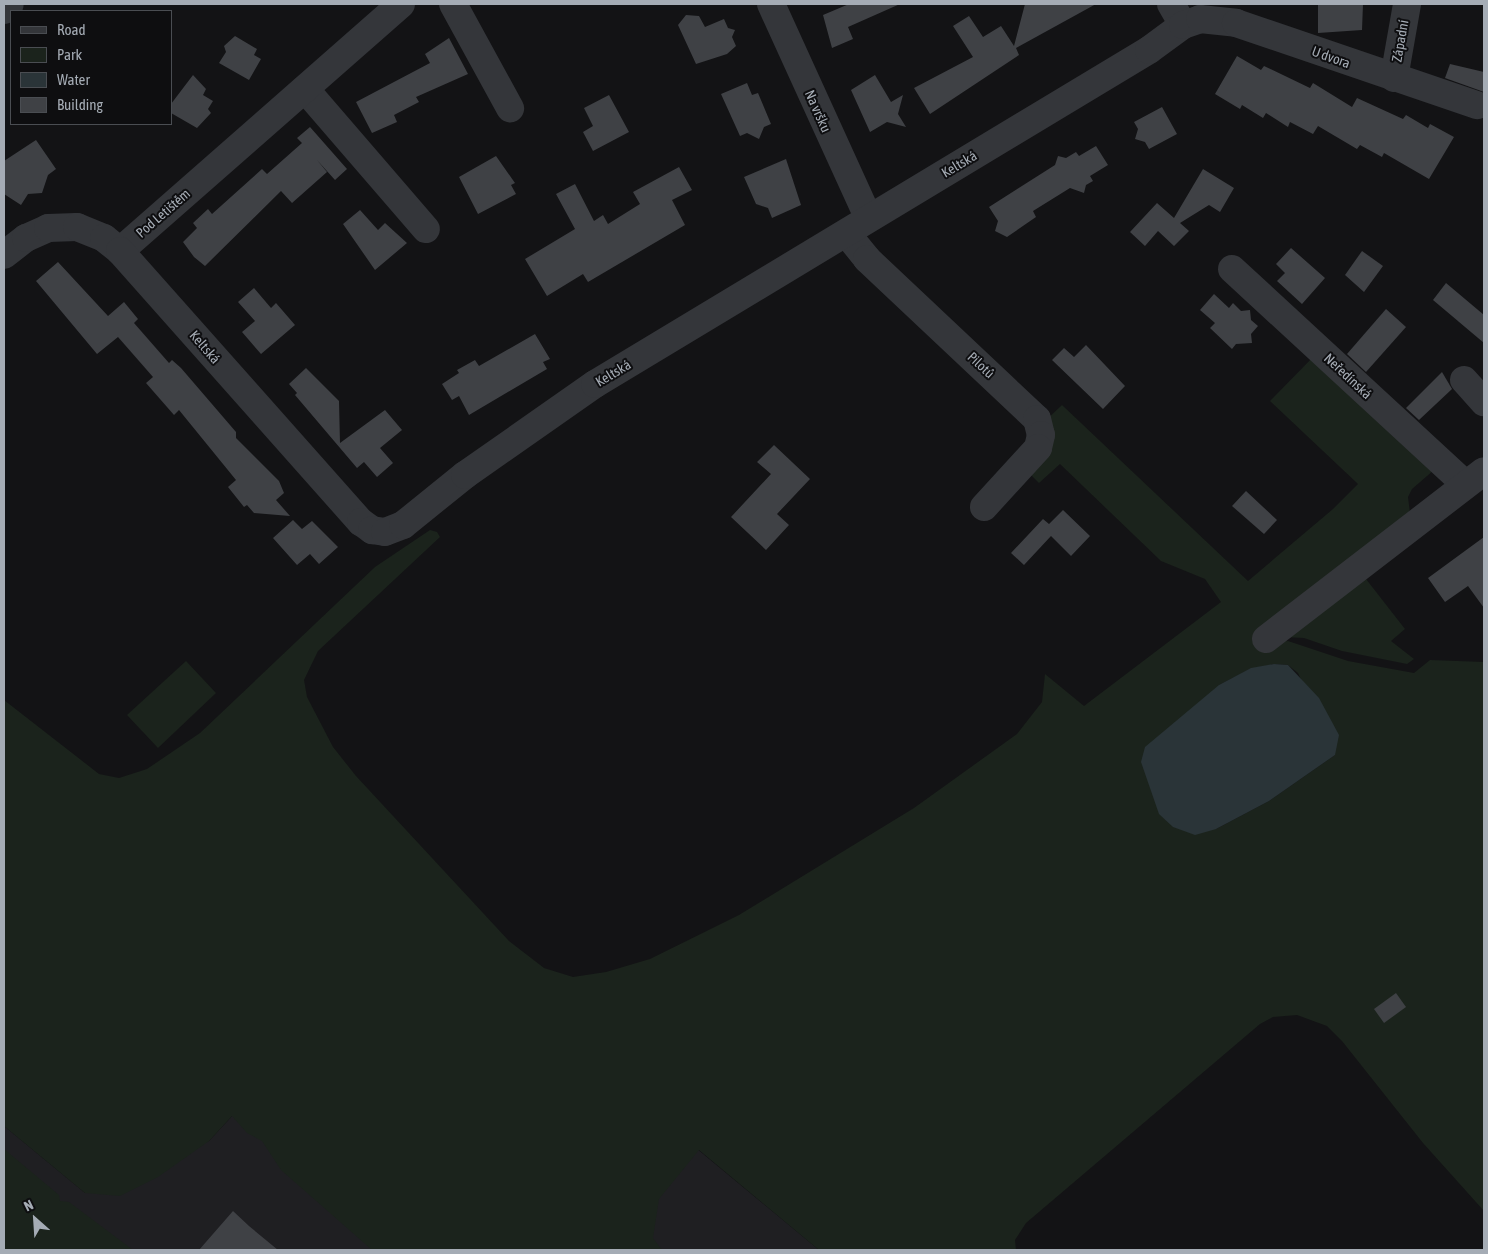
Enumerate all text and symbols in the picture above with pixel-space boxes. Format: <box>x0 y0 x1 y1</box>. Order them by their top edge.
legend <box>10 10 172 125</box>
street label: Západní <box>1388 19 1412 63</box>
text: Road <box>57 21 86 38</box>
street label: U dvora <box>1310 42 1352 72</box>
text: Park <box>57 46 82 63</box>
text: Water <box>57 71 90 88</box>
street label: Na vršku <box>801 87 835 135</box>
text: Building <box>57 96 103 113</box>
street label: Keltská <box>938 147 980 181</box>
street label: Pod Letištěm <box>133 185 193 241</box>
street label: Keltská <box>186 327 224 367</box>
street label: Pilotů <box>964 348 998 382</box>
street label: Neředínská <box>1321 350 1375 402</box>
street label: Keltská <box>592 356 634 390</box>
north arrow <box>10 1194 60 1244</box>
text: N <box>21 1197 36 1215</box>

